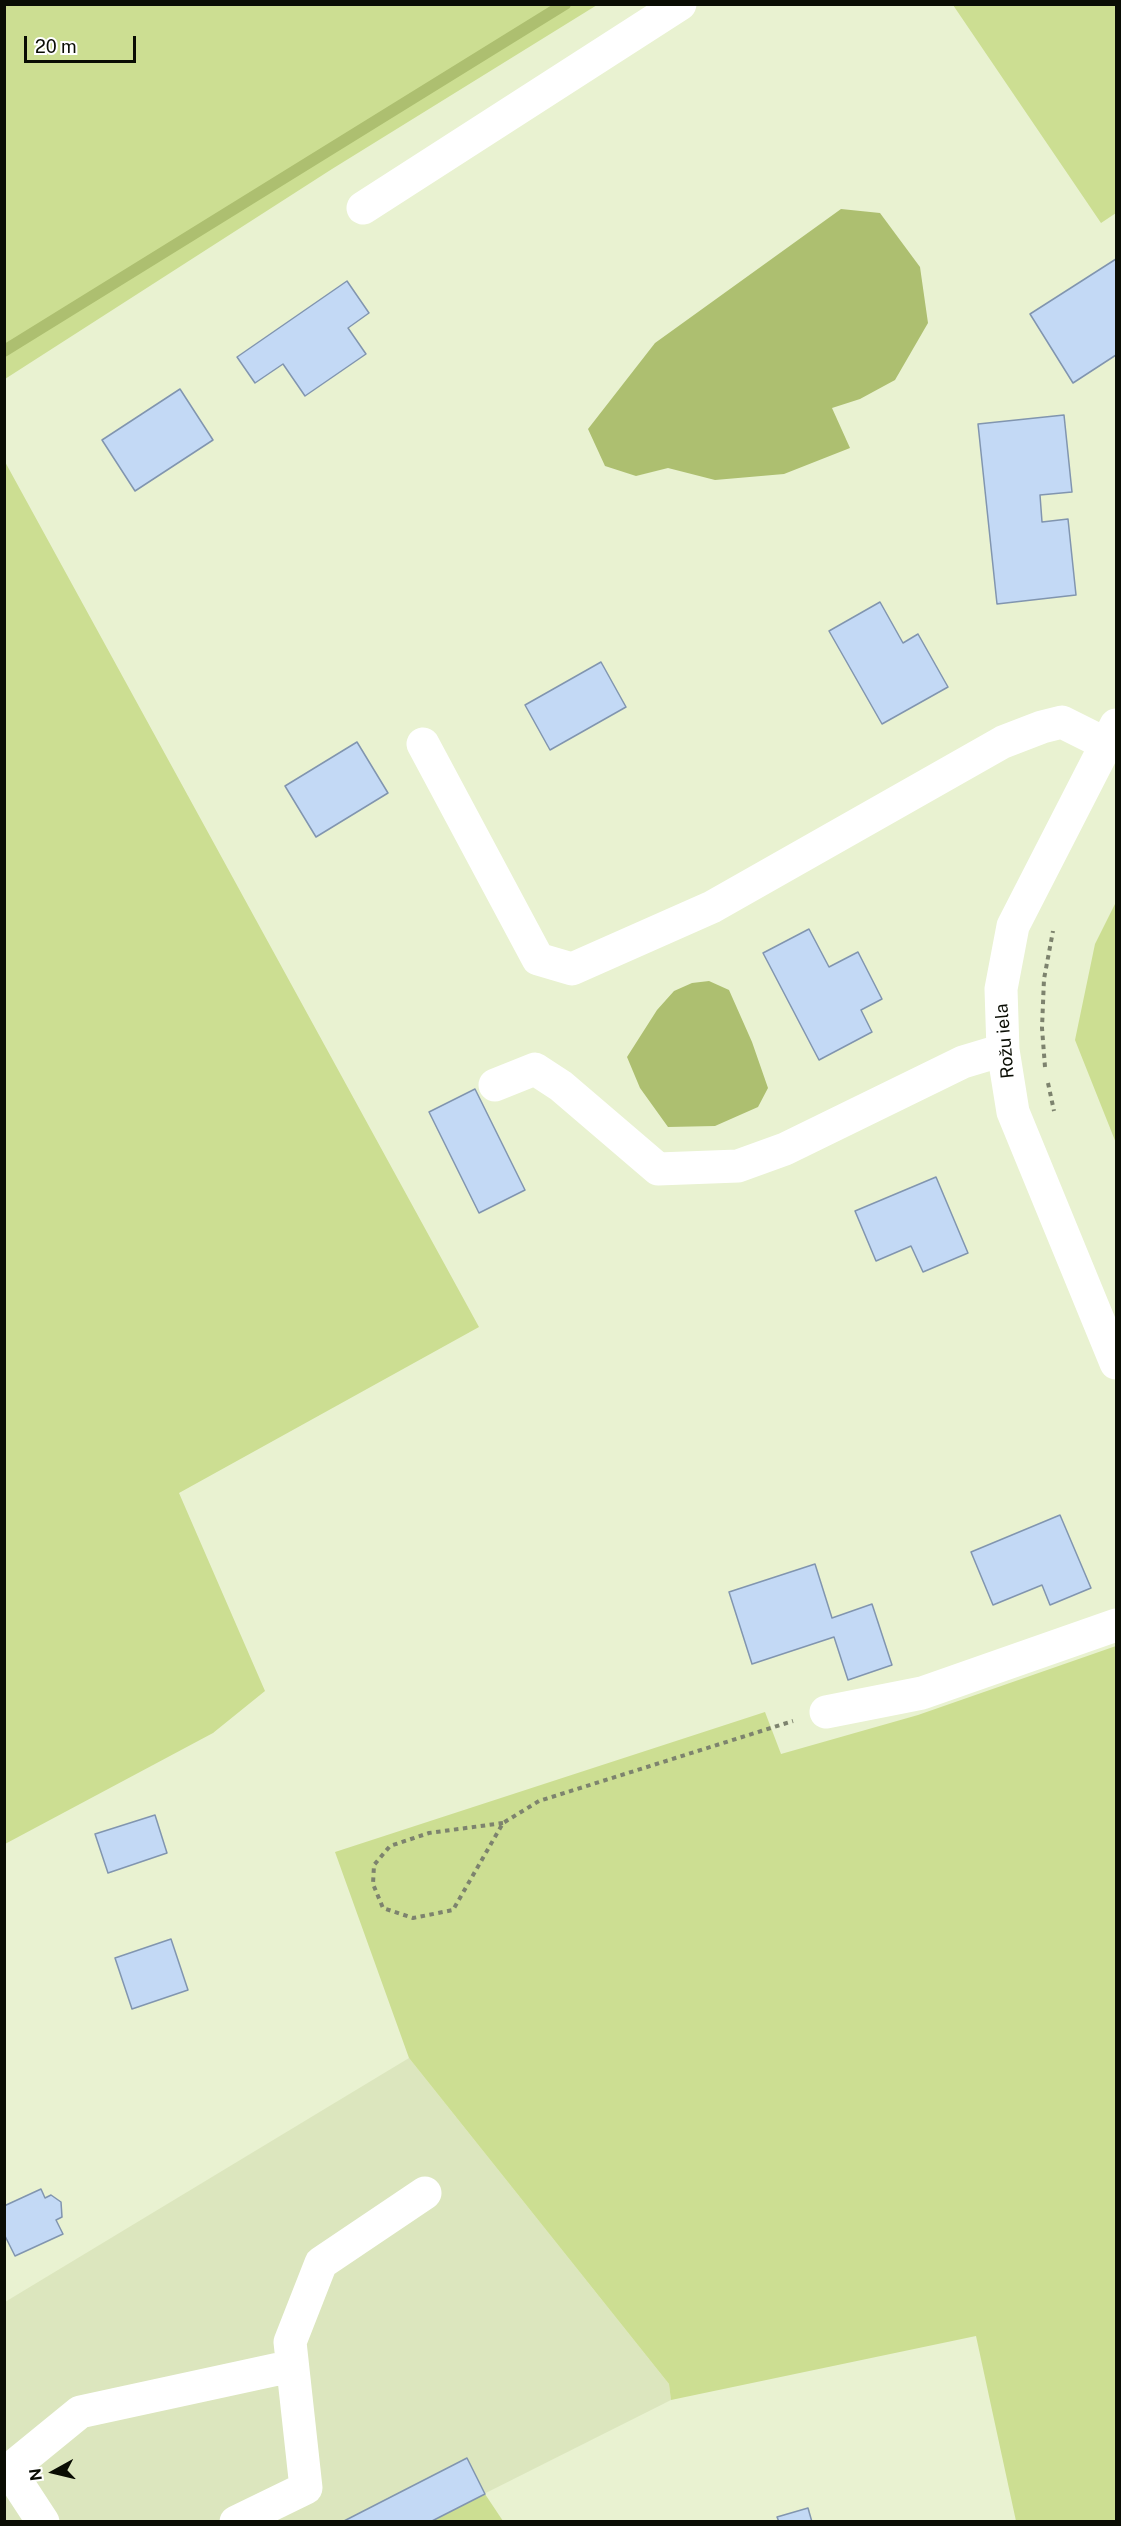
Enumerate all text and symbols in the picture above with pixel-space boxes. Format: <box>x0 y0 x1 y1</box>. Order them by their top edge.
scale bar <box>27 24 140 62</box>
text: 20 m <box>35 36 77 57</box>
street label: Rožu iela <box>991 1003 1019 1079</box>
north arrow <box>24 2442 84 2502</box>
text: N <box>25 2467 46 2482</box>

